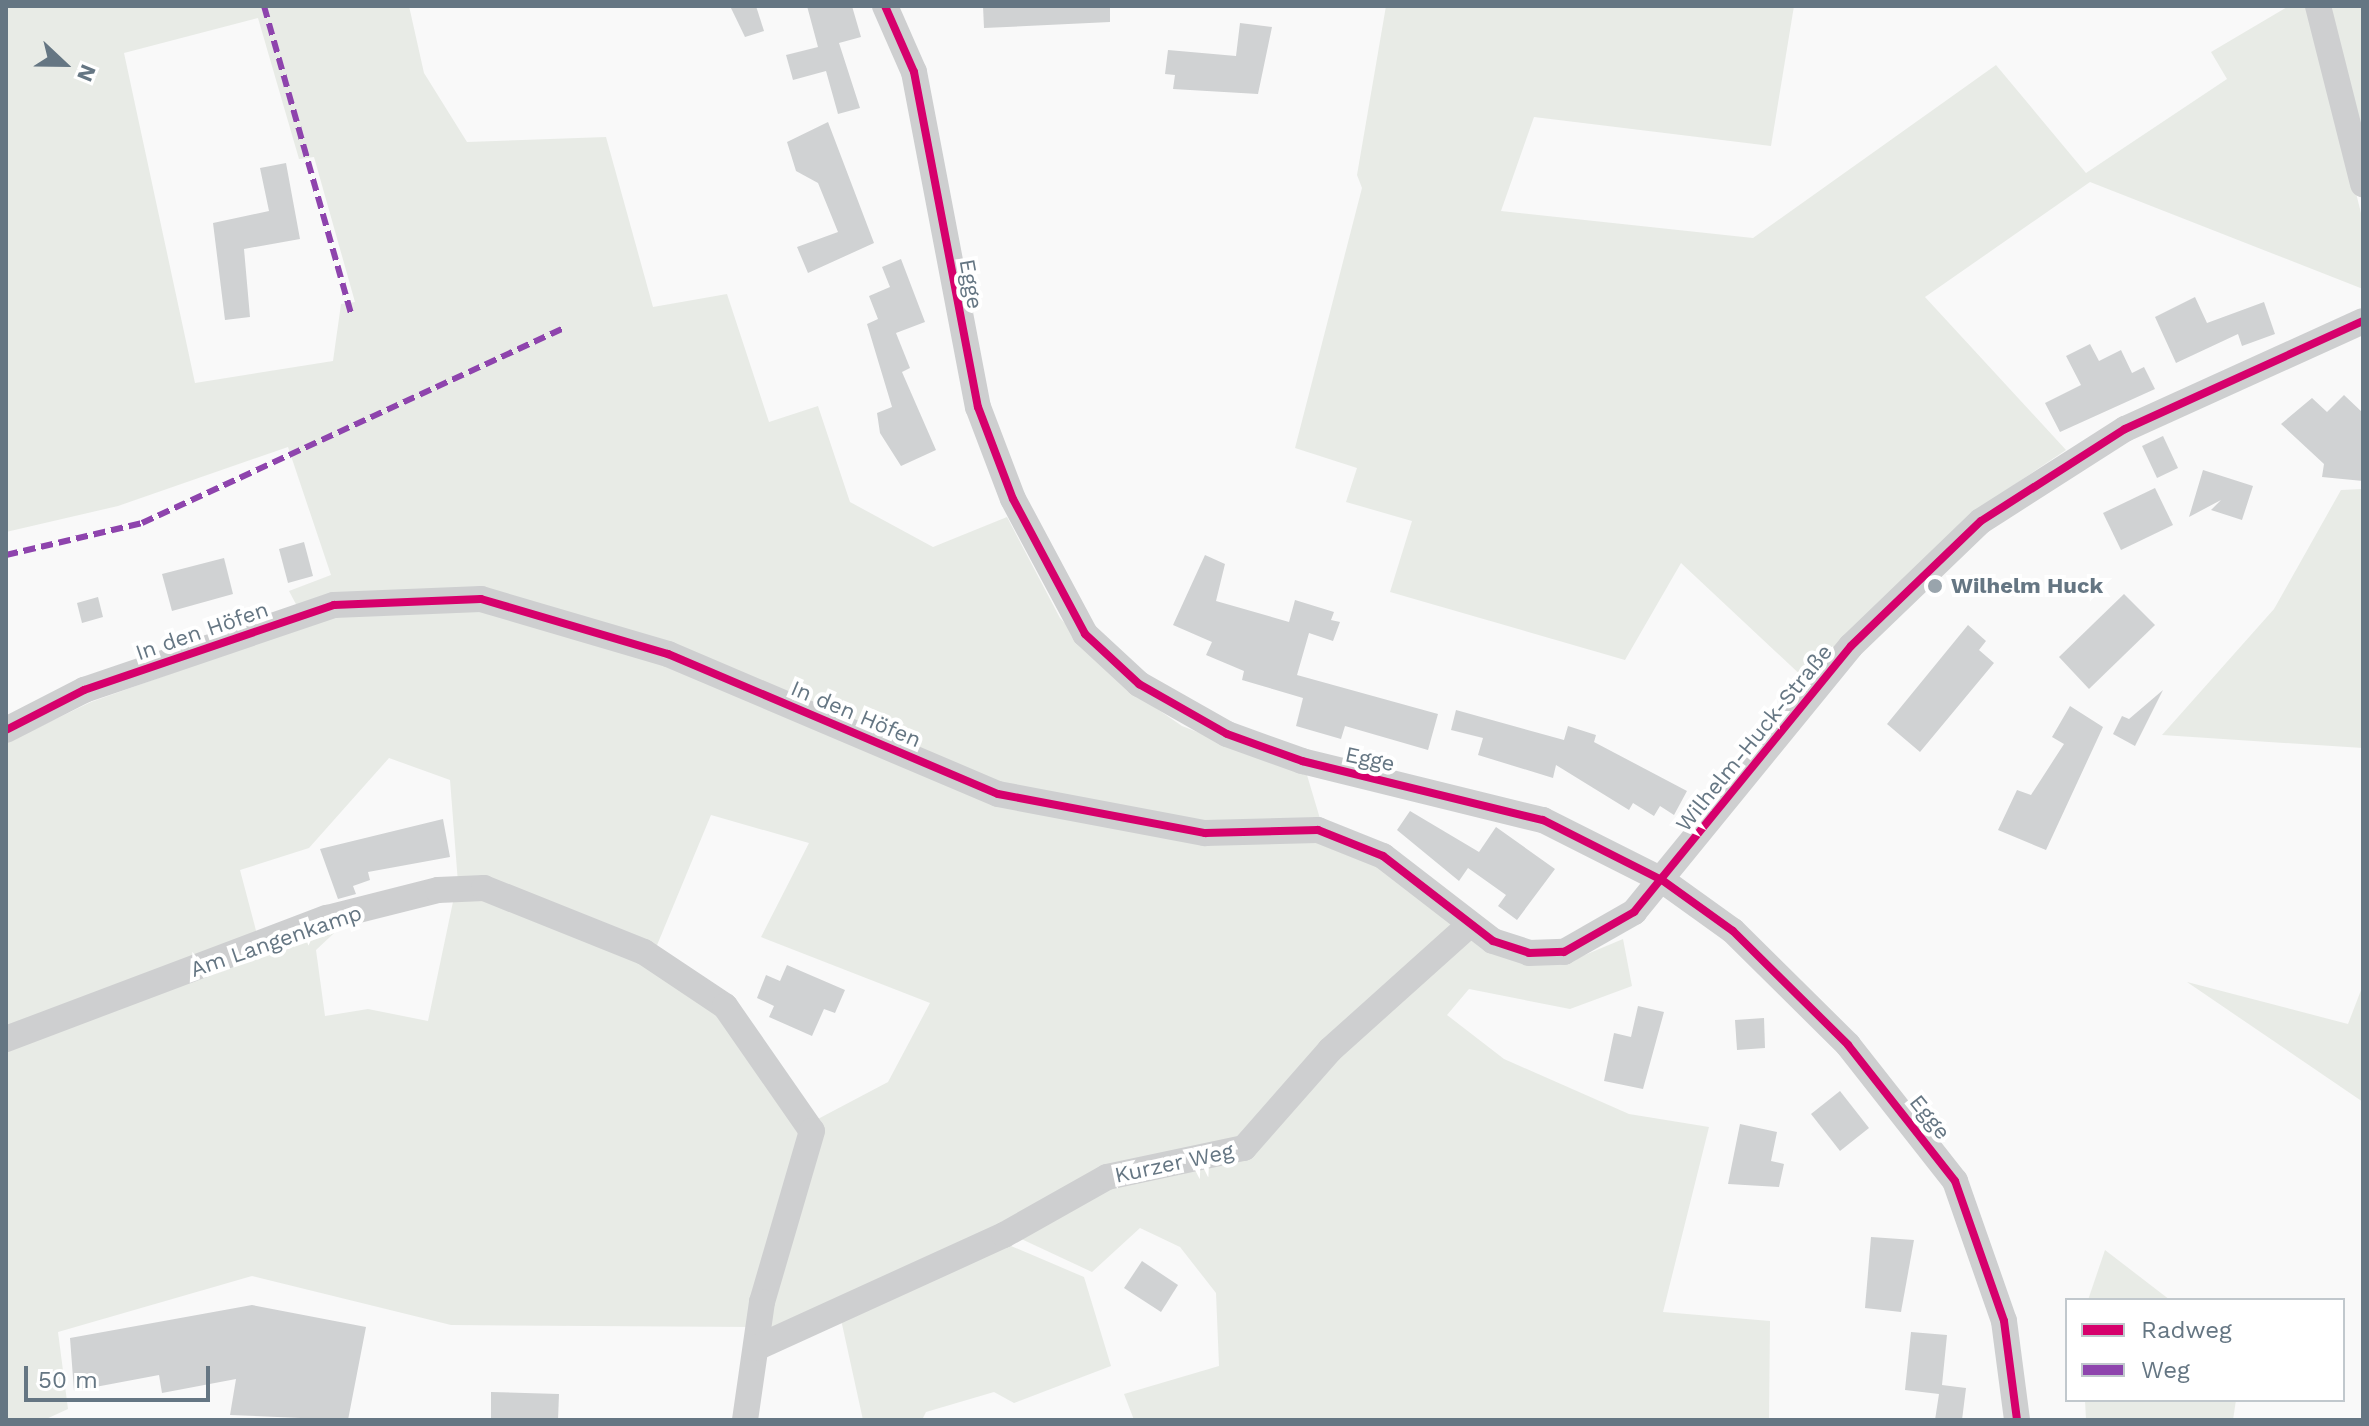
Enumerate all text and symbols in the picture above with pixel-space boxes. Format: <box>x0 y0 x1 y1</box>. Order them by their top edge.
north arrow <box>24 24 104 104</box>
text: N <box>72 61 101 85</box>
street label: Egge <box>954 257 988 311</box>
place label: Wilhelm Huck <box>1951 573 2103 599</box>
marker: Wilhelm Huck <box>1926 577 1944 595</box>
street label: In den Höfen <box>132 596 272 666</box>
street label: Wilhelm-Huck-Straße <box>1670 639 1838 837</box>
street label: In den Höfen <box>787 675 925 753</box>
street label: Egge <box>1343 741 1397 777</box>
street label: Am Langenkamp <box>187 899 365 983</box>
street label: Egge <box>1904 1089 1956 1145</box>
street label: Kurzer Weg <box>1112 1137 1236 1189</box>
legend <box>2065 1298 2345 1402</box>
text: Radweg <box>2141 1316 2232 1344</box>
scale bar <box>28 1350 214 1400</box>
text: Weg <box>2141 1356 2190 1384</box>
text: 50 m <box>38 1366 98 1394</box>

